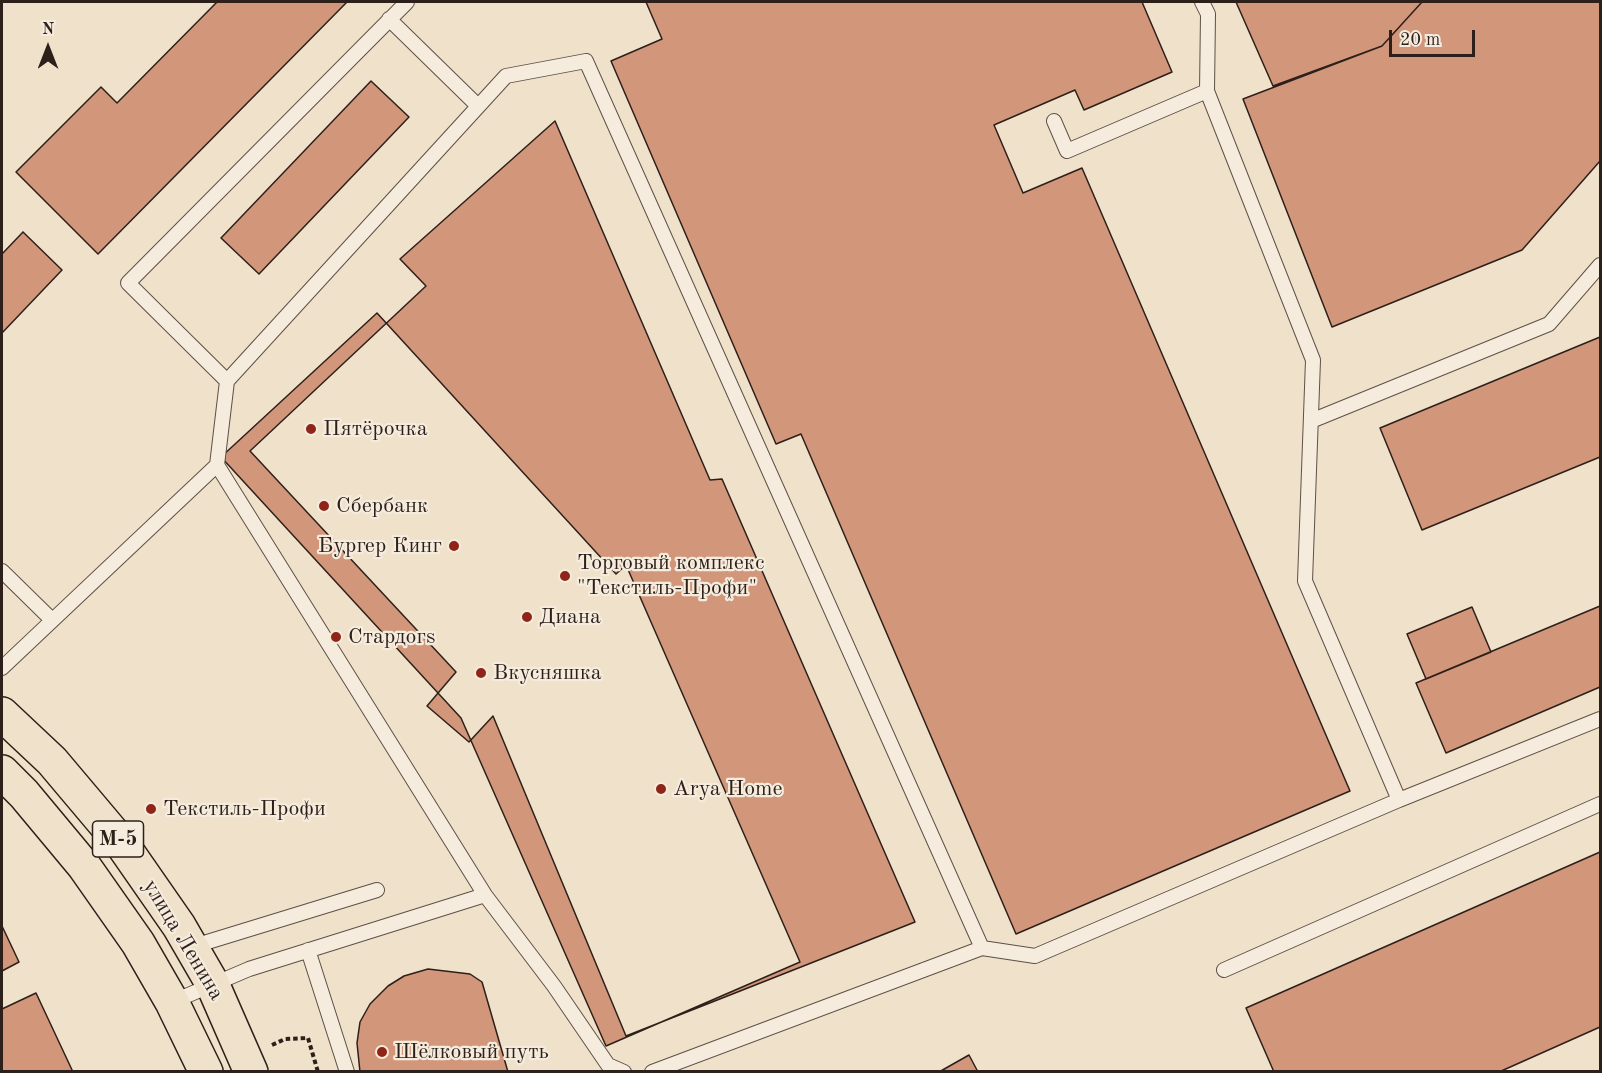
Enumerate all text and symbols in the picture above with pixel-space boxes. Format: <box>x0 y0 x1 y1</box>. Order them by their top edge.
north arrow <box>18 18 78 78</box>
scale bar <box>1392 18 1478 56</box>
text: N <box>42 22 54 38</box>
text: 20 m <box>1400 31 1440 49</box>
place label: Пятёрочка <box>323 416 427 442</box>
marker: Пятёрочка <box>304 422 318 436</box>
place label: Сбербанк <box>336 493 428 519</box>
marker: Сбербанк <box>317 499 331 513</box>
place label: Бургер Кинг <box>318 533 442 559</box>
marker: Бургер Кинг <box>447 539 461 553</box>
place label: Торговый комплекс "Текстиль-Профи" <box>577 550 764 602</box>
marker: Торговый комплекс "Текстиль-Профи" <box>558 569 572 583</box>
place label: Диана <box>539 604 601 630</box>
marker: Диана <box>520 610 534 624</box>
place label: Стардогs <box>348 624 436 650</box>
marker: Стардогs <box>329 630 343 644</box>
place label: Вкусняшка <box>493 660 602 686</box>
marker: Вкусняшка <box>474 666 488 680</box>
place label: Arya Home <box>673 776 783 802</box>
marker: Arya Home <box>654 782 668 796</box>
place label: Текстиль-Профи <box>163 796 326 822</box>
marker: Текстиль-Профи <box>144 802 158 816</box>
road number: М-5 <box>92 821 144 857</box>
street label: улица Ленина <box>137 875 229 1005</box>
place label: Шёлковый путь <box>394 1039 549 1065</box>
marker: Шёлковый путь <box>375 1045 389 1059</box>

